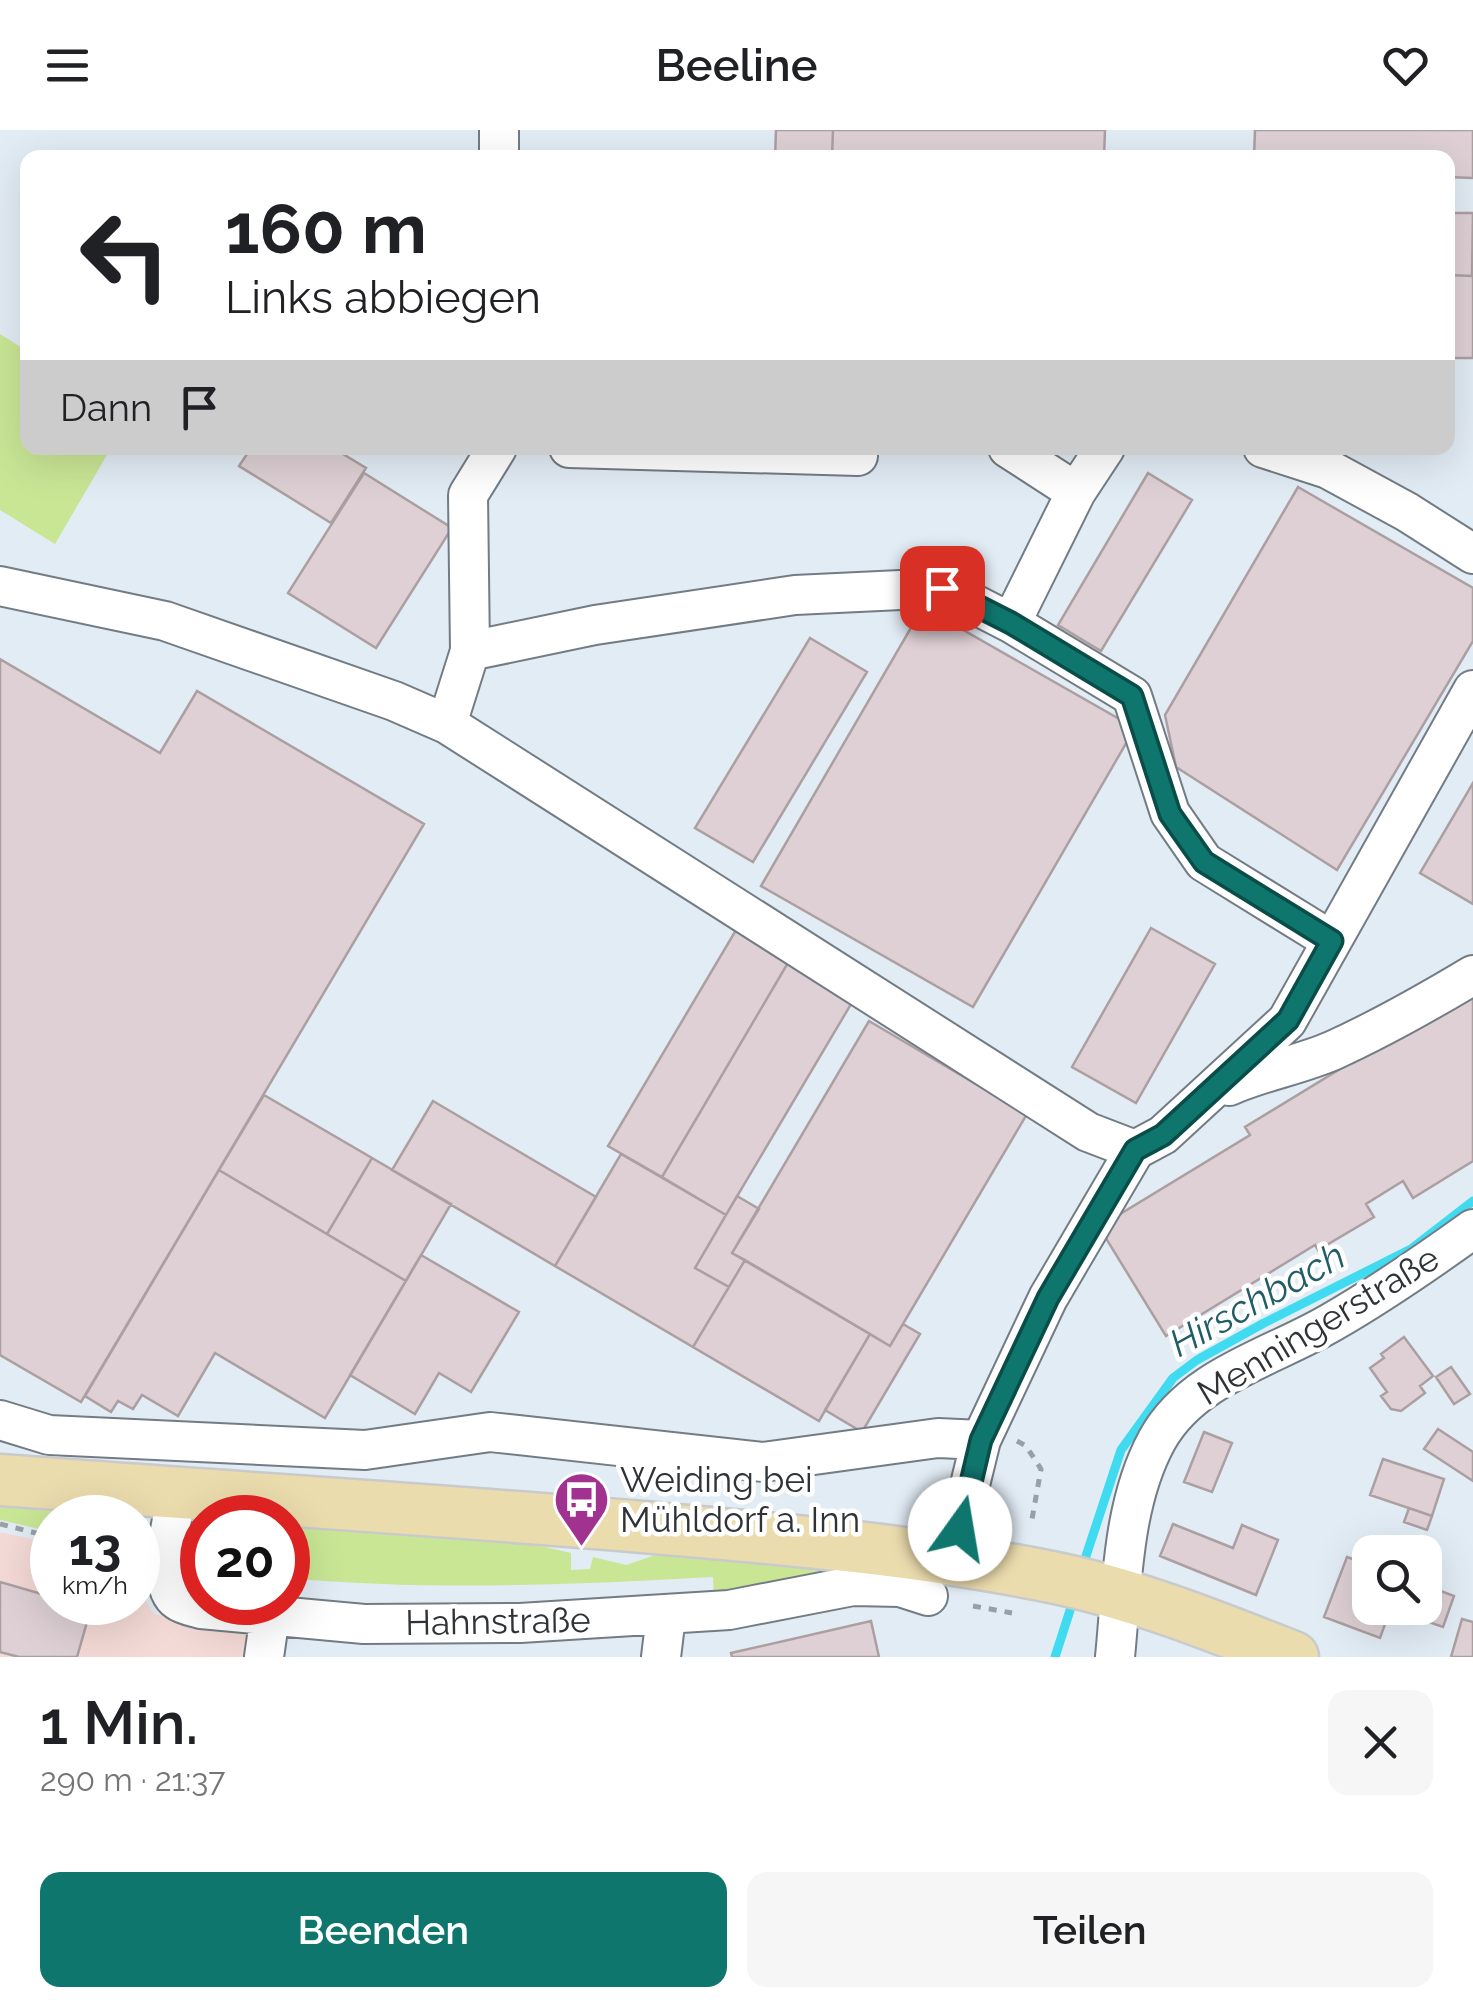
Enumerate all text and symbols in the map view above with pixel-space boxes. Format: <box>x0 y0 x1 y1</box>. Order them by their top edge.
icon: menu <box>40 38 95 93</box>
icon: heart <box>1378 38 1433 93</box>
text: Beeline <box>655 39 818 92</box>
text: 160 m <box>225 187 427 269</box>
icon: left <box>60 190 190 320</box>
text: Links abbiegen <box>225 271 541 324</box>
icon: arrive <box>172 380 227 435</box>
text: Dann <box>60 385 152 430</box>
pin <box>900 546 985 631</box>
icon: arrive <box>915 561 970 616</box>
water label: Hirschbach <box>1161 1232 1353 1366</box>
street label: Menningerstraße <box>1190 1237 1446 1413</box>
place label: Weiding bei Mühldorf a. Inn <box>620 1459 860 1540</box>
bus stop icon: Weiding bei Mühldorf a. Inn <box>551 1469 611 1548</box>
position arrow <box>908 1477 1012 1581</box>
speed limit sign: 20 <box>180 1495 310 1625</box>
text: 13 <box>69 1518 121 1577</box>
map controls <box>1352 1535 1442 1625</box>
button: search <box>1352 1535 1442 1625</box>
text: km/h <box>62 1570 128 1600</box>
street label: Hahnstraße <box>405 1599 591 1643</box>
text: 1 Min. <box>40 1688 198 1758</box>
button: close <box>1328 1690 1433 1795</box>
text: 290 m · 21:37 <box>40 1761 225 1798</box>
button: Beenden <box>40 1872 727 1987</box>
button: Teilen <box>747 1872 1433 1987</box>

